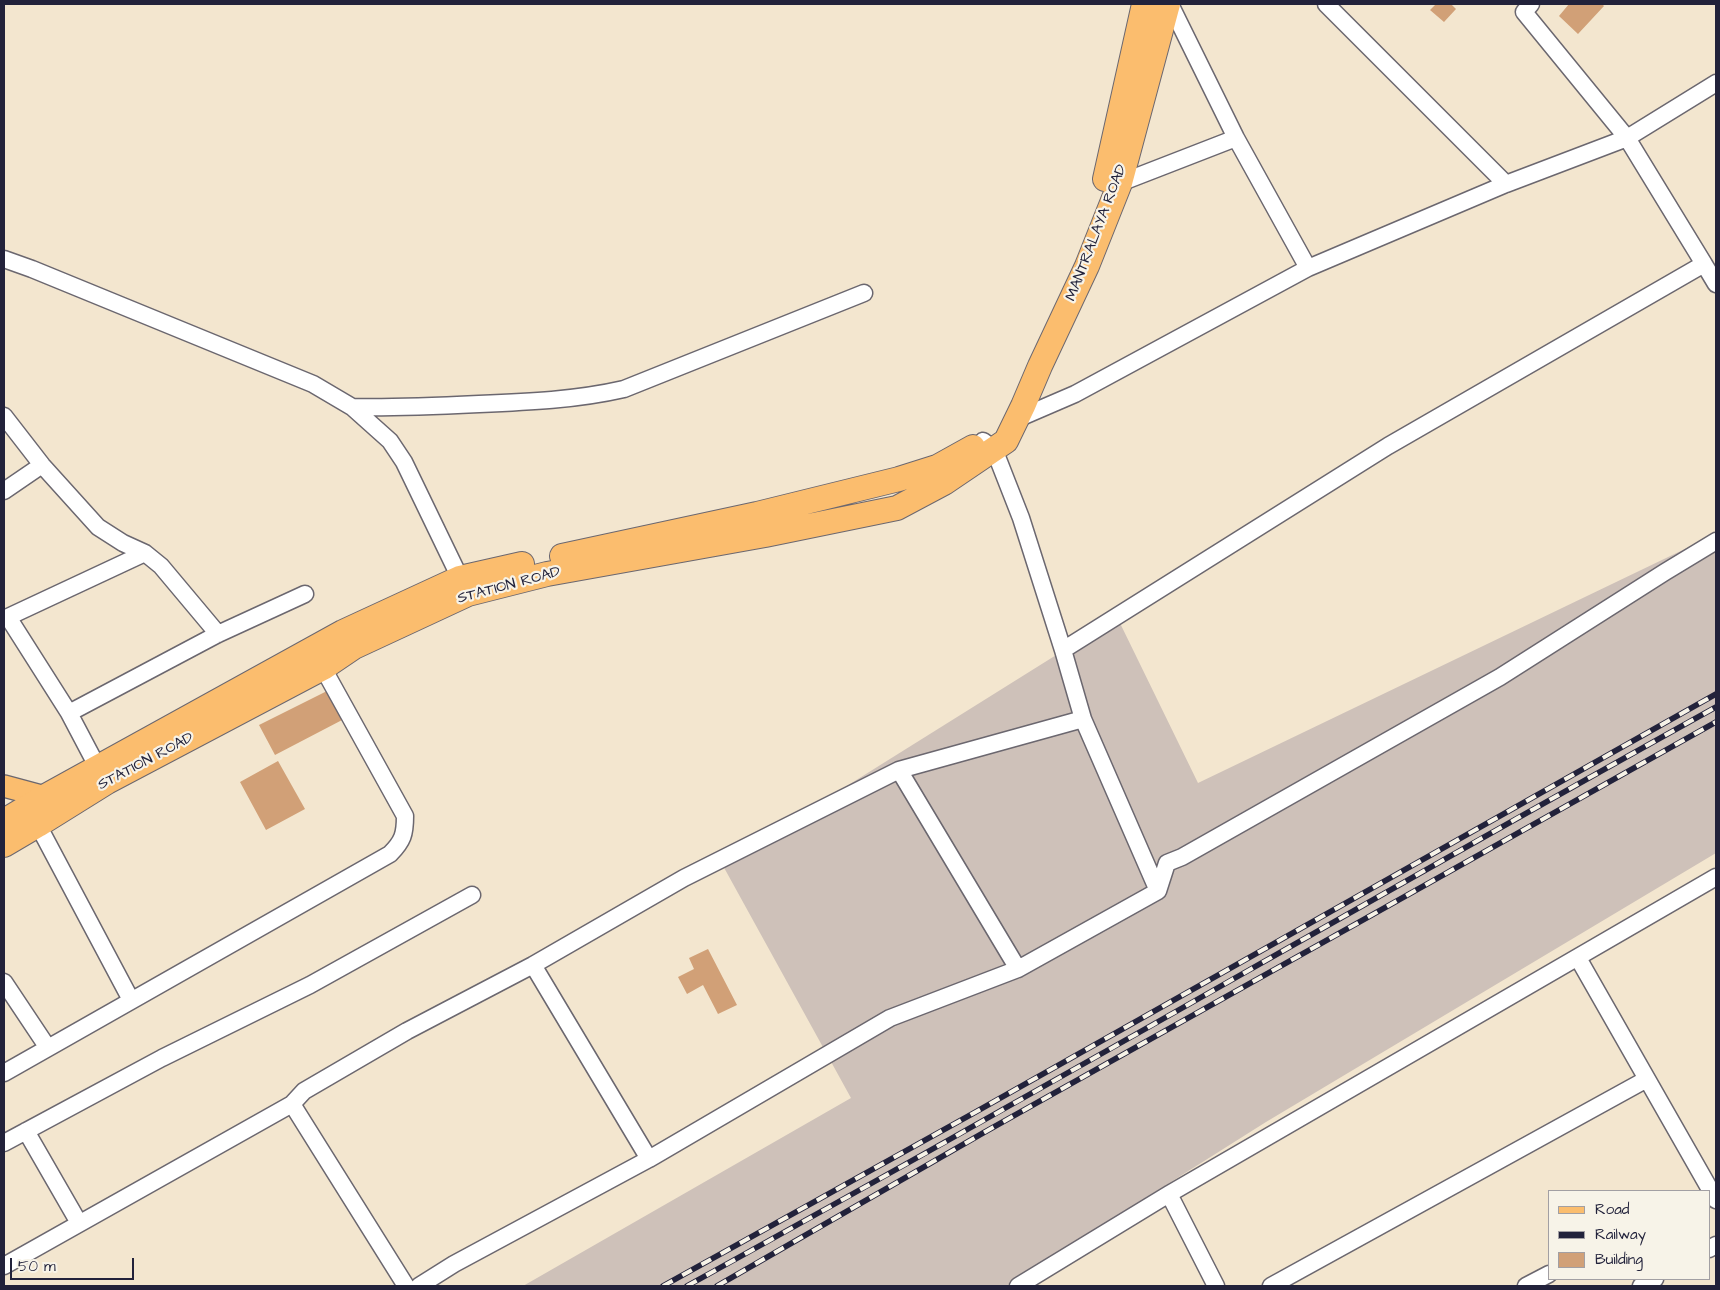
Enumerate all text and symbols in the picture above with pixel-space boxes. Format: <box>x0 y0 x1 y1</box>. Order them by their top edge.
street label: MANTRALAYA ROAD <box>1063 162 1131 304</box>
street label: STATION ROAD <box>456 564 562 608</box>
street label: STATION ROAD <box>95 729 197 795</box>
legend <box>1548 1190 1710 1280</box>
text: Road <box>1595 1199 1629 1220</box>
text: Railway <box>1595 1224 1646 1245</box>
scale bar <box>12 1248 136 1280</box>
text: Building <box>1595 1249 1643 1270</box>
text: 50 m <box>18 1256 56 1277</box>

